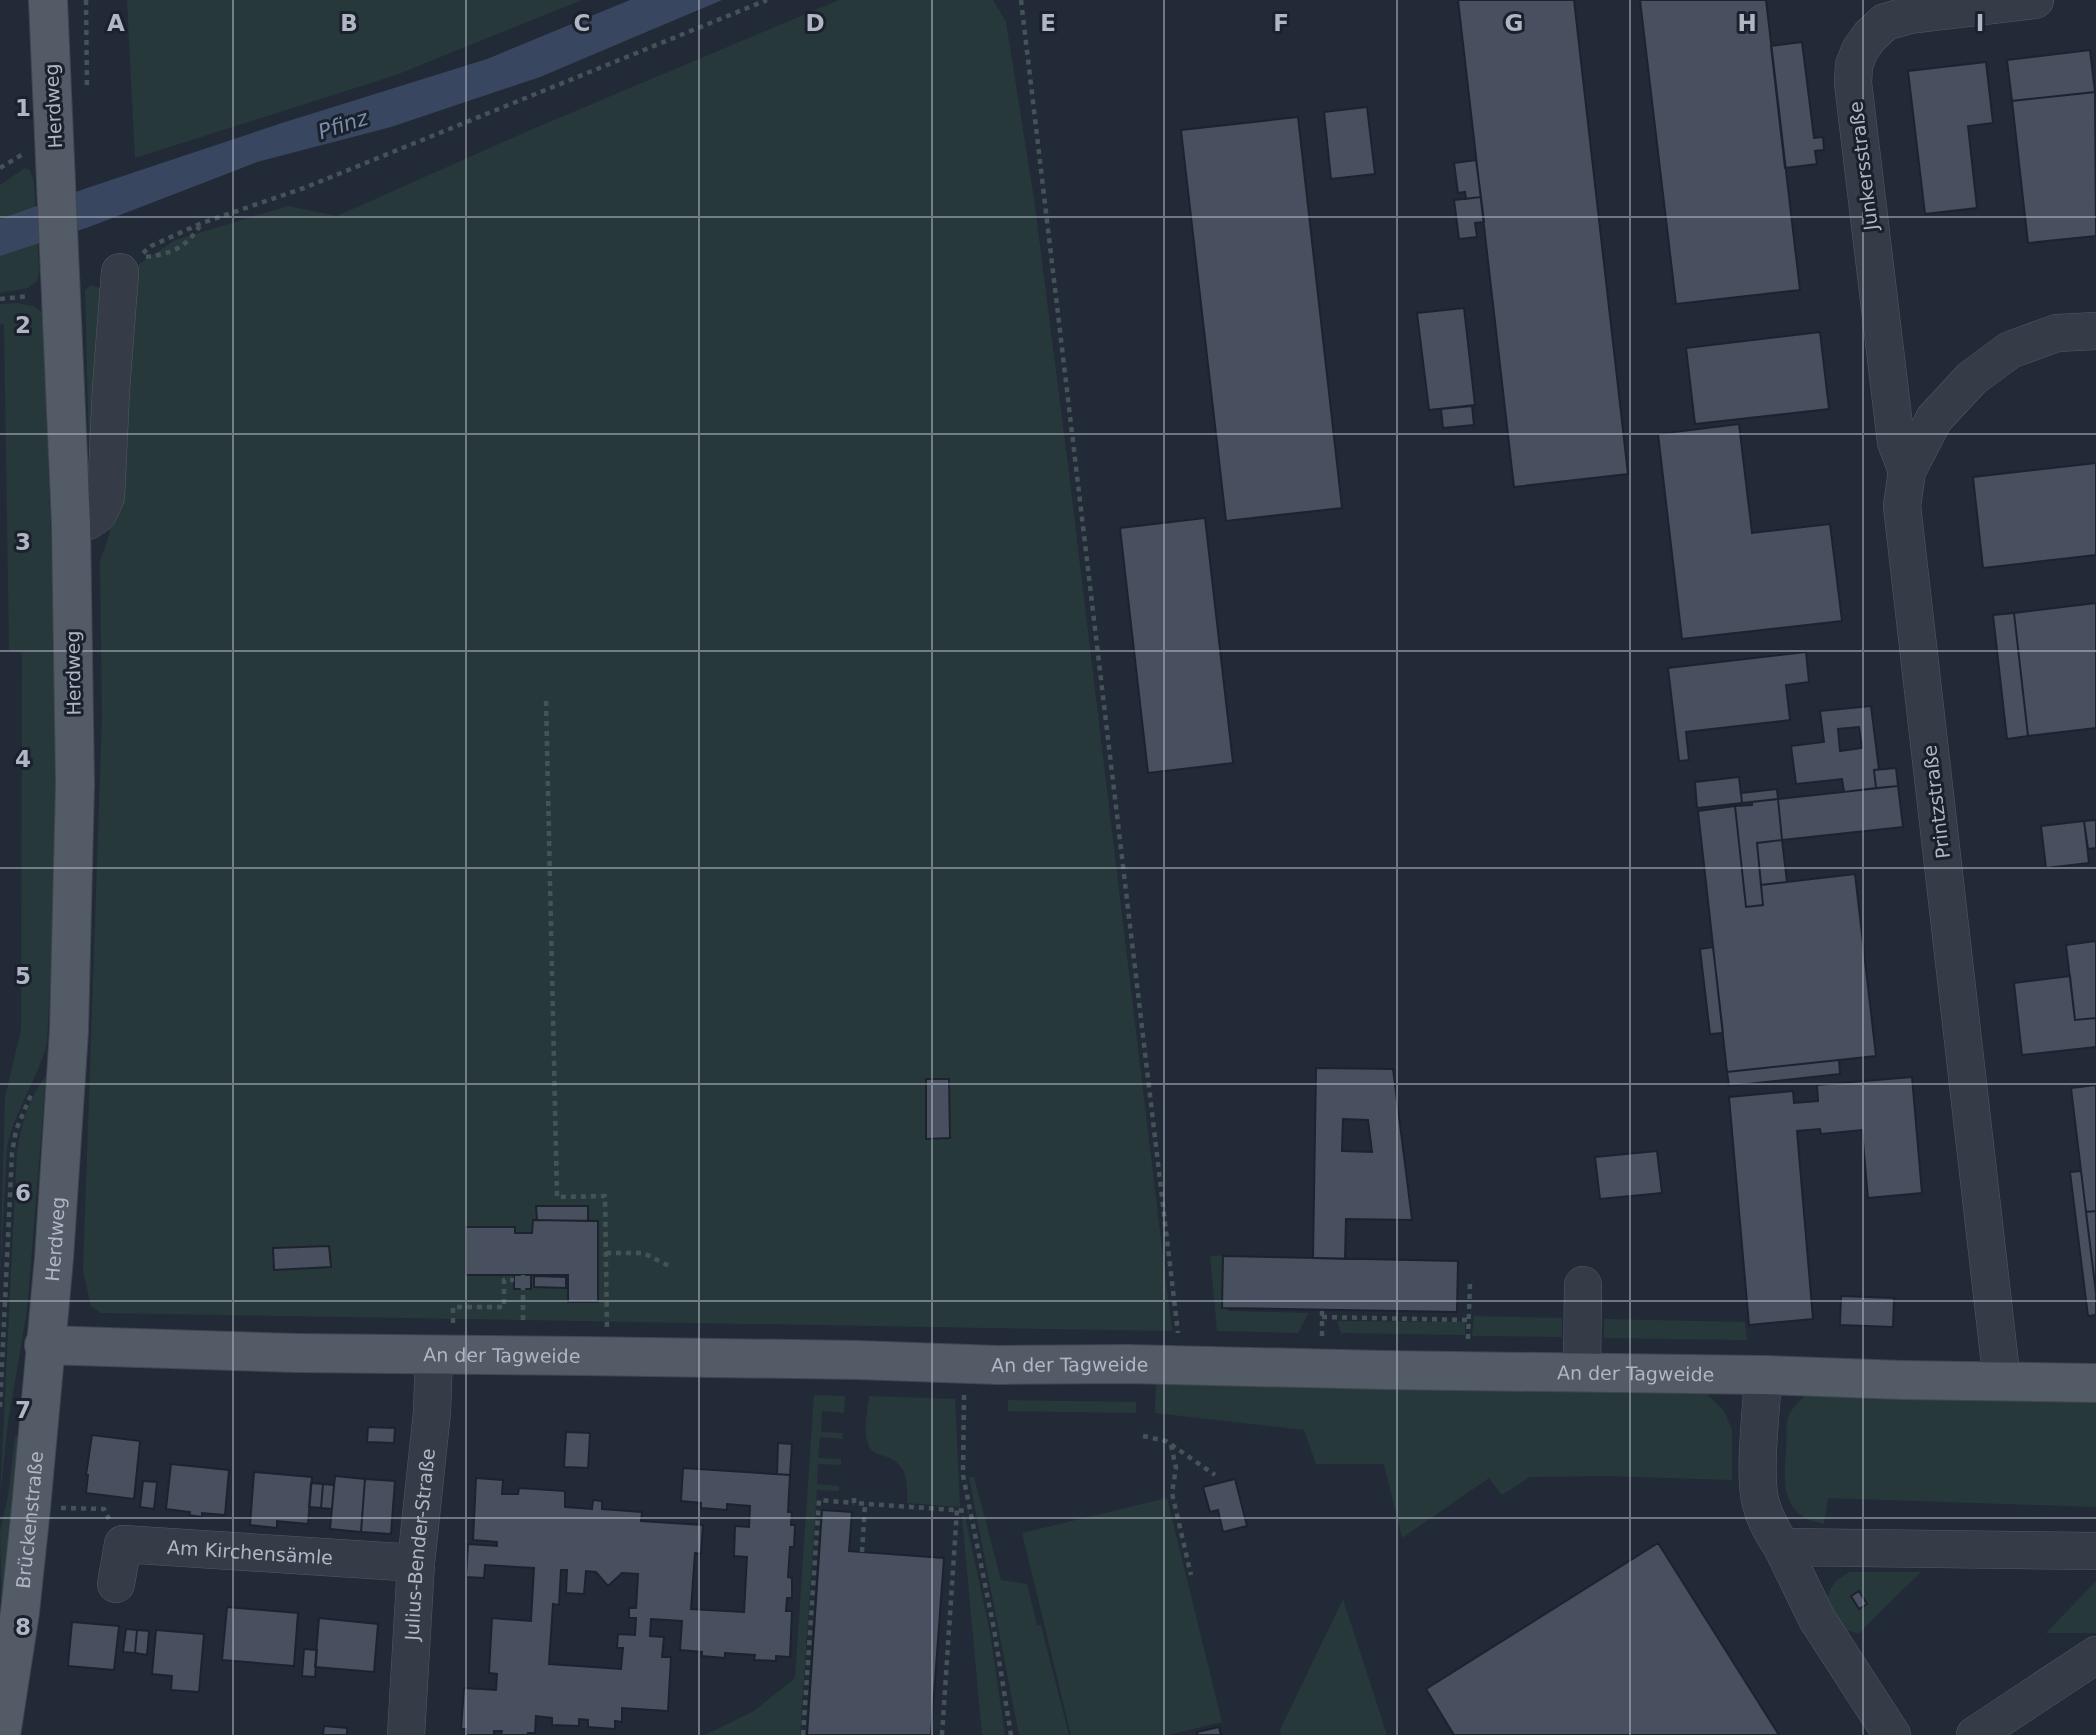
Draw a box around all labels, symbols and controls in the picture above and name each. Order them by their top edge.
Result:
text: A [107,10,125,36]
text: B [340,10,358,36]
text: C [574,10,590,36]
text: D [805,10,825,36]
text: E [1040,10,1056,36]
text: F [1273,10,1289,36]
text: G [1505,10,1523,36]
text: H [1737,10,1757,36]
text: I [1976,10,1984,36]
street label: Herdweg [40,63,66,149]
text: 1 [15,95,31,121]
street label: Junkersstraße [1844,100,1882,233]
water label: Pfinz [315,105,372,144]
text: 2 [15,312,31,338]
text: 3 [15,529,31,555]
street label: Herdweg [61,630,85,716]
street label: Printzstraße [1918,744,1954,860]
text: 4 [15,746,31,772]
text: 5 [15,963,31,989]
text: 6 [15,1180,31,1206]
street label: Herdweg [41,1196,69,1282]
street label: An der Tagweide [423,1343,581,1367]
street label: An der Tagweide [991,1353,1149,1376]
street label: An der Tagweide [1557,1361,1714,1385]
text: 7 [15,1397,31,1423]
street label: Julius-Bender-Straße [400,1447,439,1642]
street label: Brückenstraße [12,1450,47,1590]
street label: Am Kirchensämle [167,1536,334,1569]
text: 8 [15,1614,31,1640]

